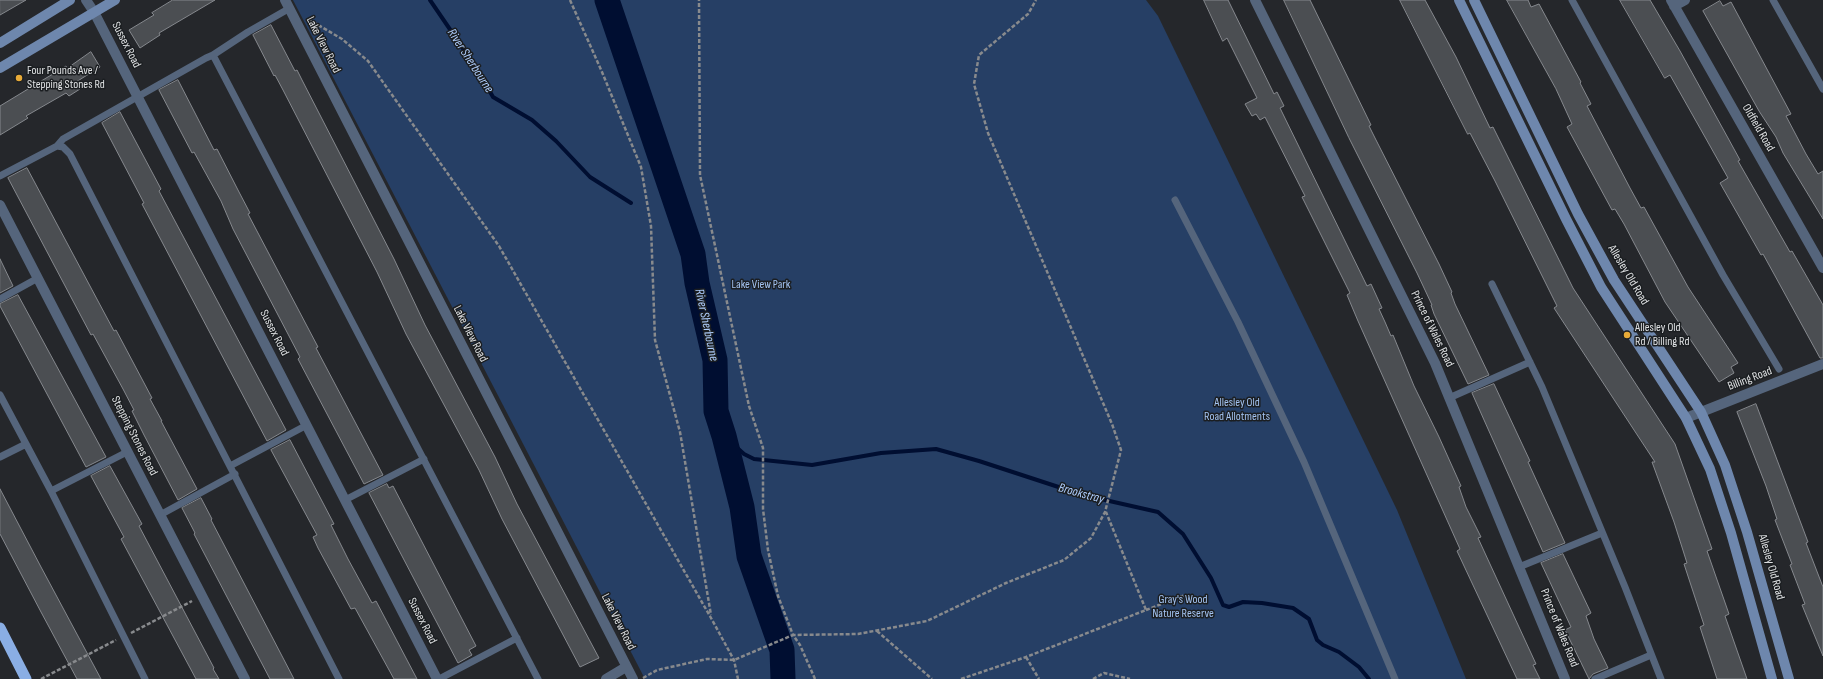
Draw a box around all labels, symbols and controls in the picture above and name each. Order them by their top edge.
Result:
street label: Lake View Road [303,14,343,76]
street label: Sussex Road [108,20,144,70]
water label: River Sherbourne [443,26,497,96]
place label: Four Pounds Ave / Stepping Stones Rd [27,64,105,92]
marker: Four Pounds Ave / Stepping Stones Rd [14,73,24,83]
street label: Oldfield Road [1739,102,1777,154]
street label: Allesley Old Road [1604,242,1652,308]
park label: Lake View Park [732,278,790,292]
water label: River Sherbourne [691,287,721,363]
street label: Prince of Wales Road [1407,289,1457,369]
street label: Lake View Road [450,303,490,365]
street label: Sussex Road [256,308,292,358]
place label: Allesley Old Rd / Billing Rd [1635,321,1689,349]
marker: Allesley Old Rd / Billing Rd [1622,330,1632,340]
street label: Billing Road [1726,364,1774,394]
street label: Stepping Stones Road [108,394,160,478]
park label: Allesley Old Road Allotments [1204,396,1270,424]
water label: Brookstray [1057,480,1105,508]
street label: Allesley Old Road [1755,533,1787,601]
street label: Prince of Wales Road [1537,587,1581,669]
street label: Lake View Road [598,591,638,653]
park label: Gray's Wood Nature Reserve [1152,593,1214,621]
street label: Sussex Road [404,596,440,646]

